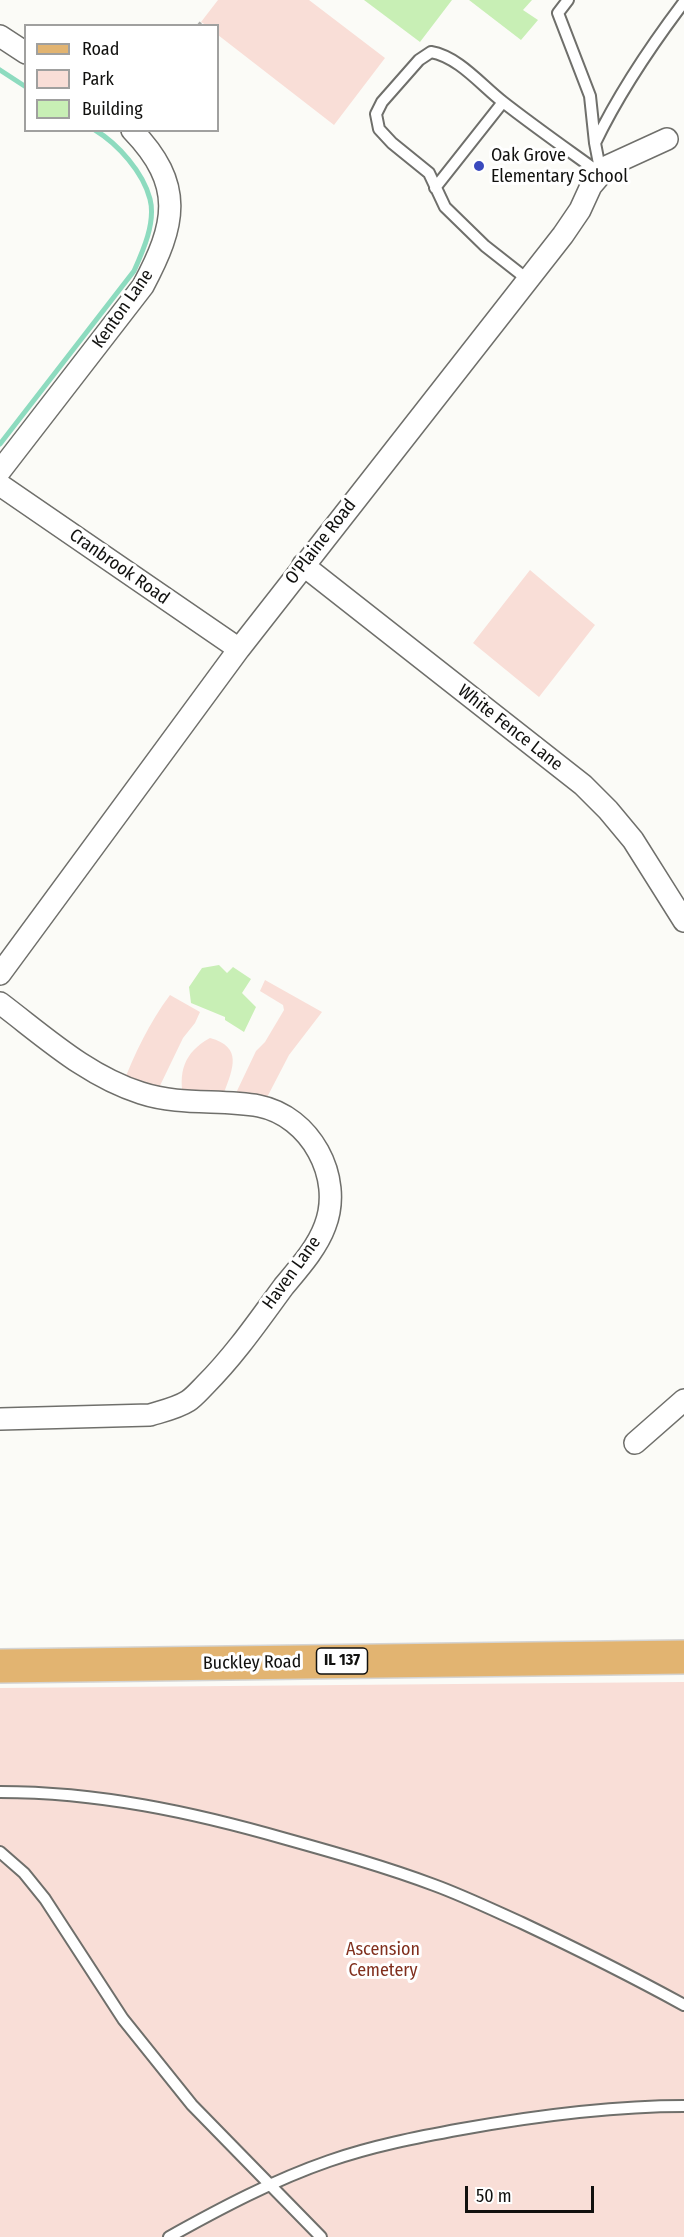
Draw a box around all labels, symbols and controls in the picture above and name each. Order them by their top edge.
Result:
legend [24,24,219,132]
text: Road [82,38,119,60]
text: Park [82,68,114,90]
text: Building [82,98,143,120]
place label: Oak Grove Elementary School [491,145,628,188]
marker: Oak Grove Elementary School [472,159,486,173]
street label: Kenton Lane [88,265,158,353]
street label: O'Plaine Road [281,495,361,589]
street label: Cranbrook Road [65,525,173,609]
street label: White Fence Lane [453,680,567,776]
street label: Haven Lane [258,1232,326,1314]
road number: IL 137 [316,1648,368,1674]
street label: Buckley Road [203,1651,301,1675]
park label: Ascension Cemetery [346,1939,420,1982]
scale bar [468,2174,597,2212]
text: 50 m [476,2185,512,2207]

